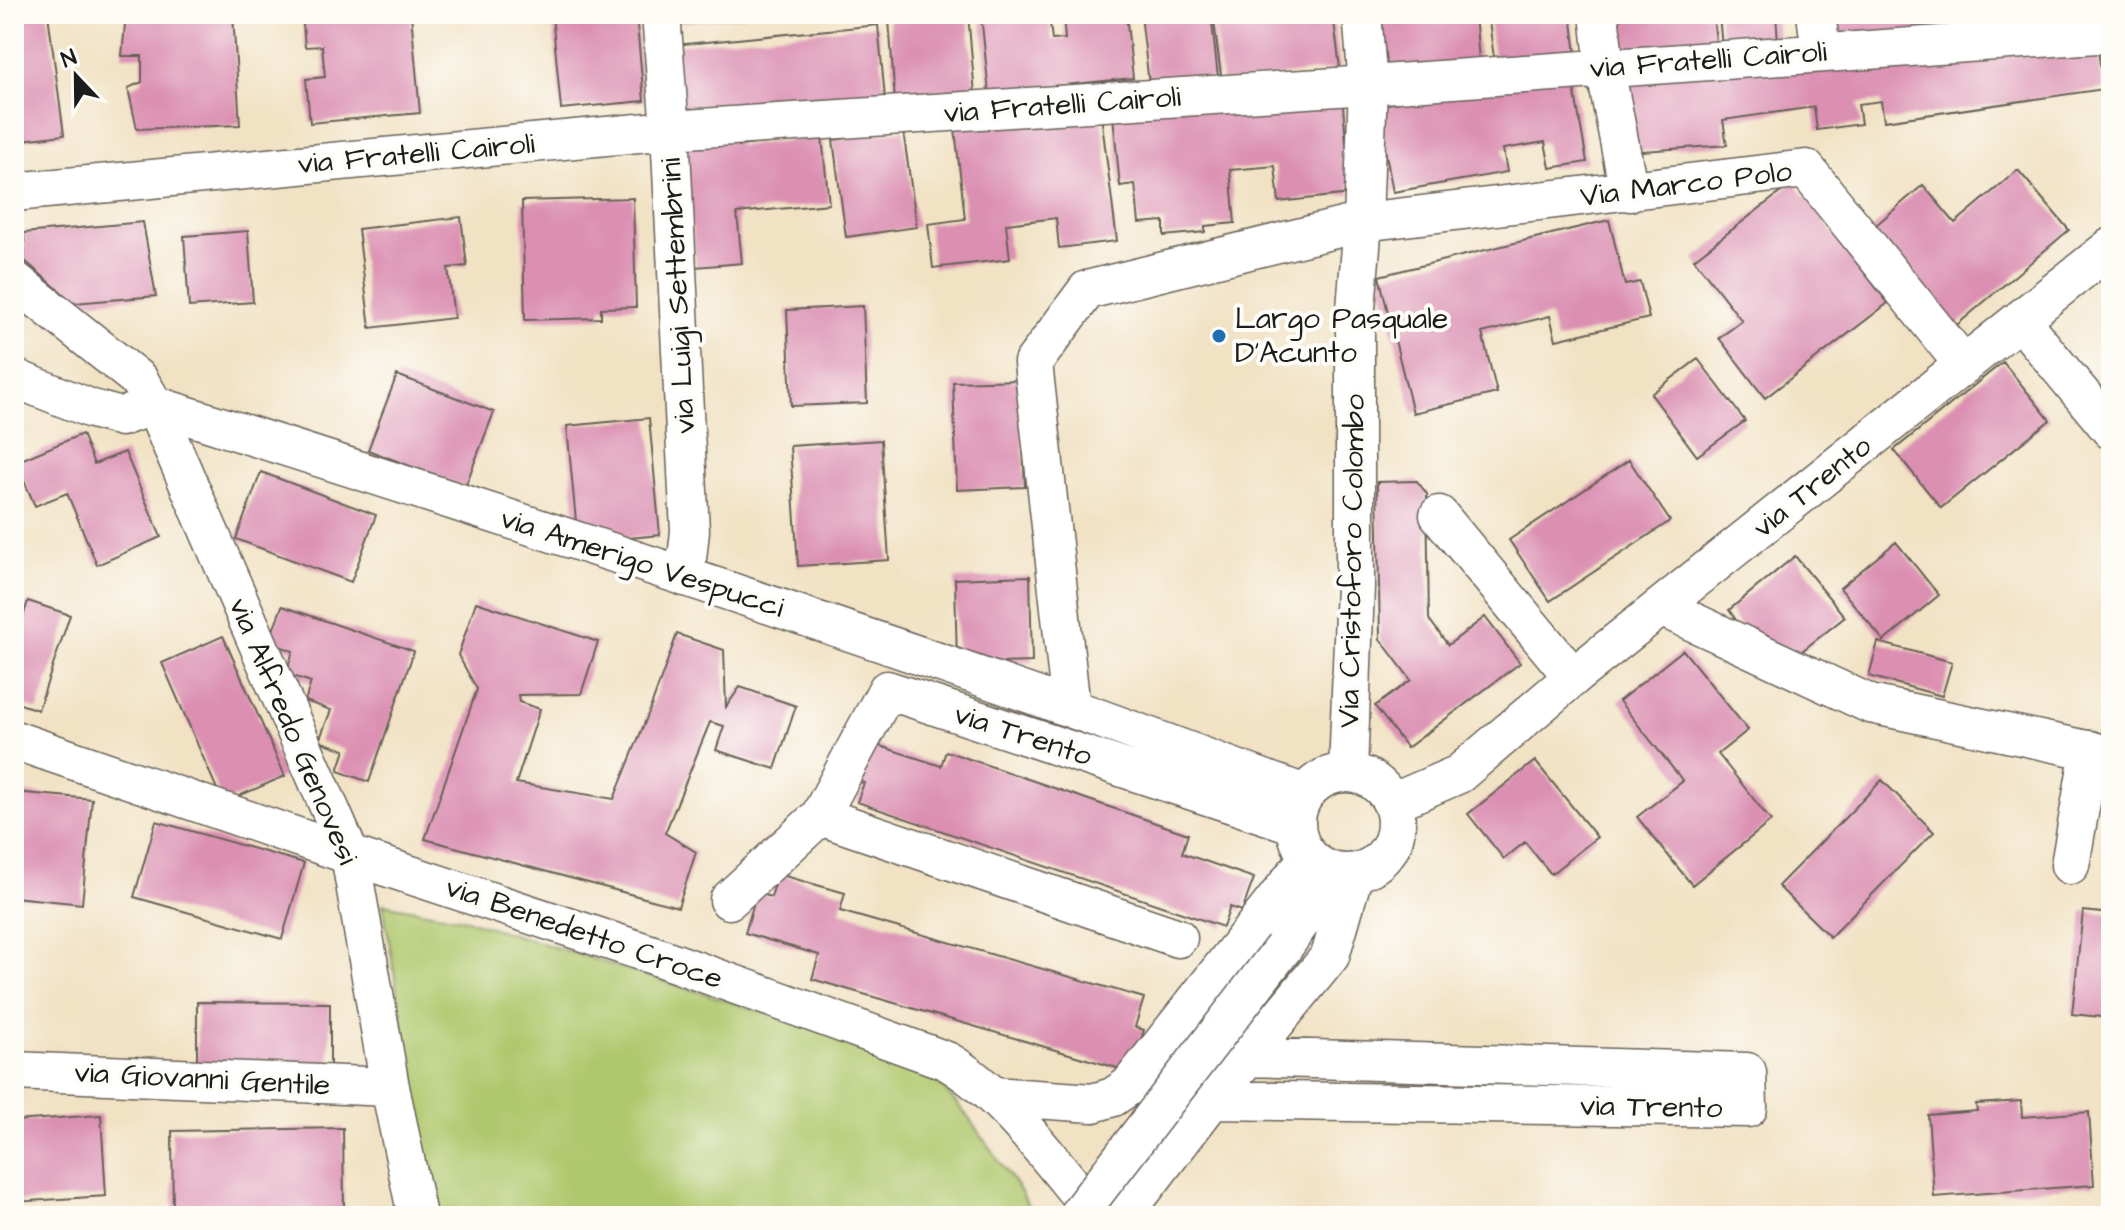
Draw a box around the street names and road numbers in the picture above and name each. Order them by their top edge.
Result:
street label: via Fratelli Cairoli [1588,31,1829,89]
street label: via Fratelli Cairoli [942,76,1183,134]
street label: via Fratelli Cairoli [296,123,537,185]
street label: Via Marco Polo [1578,150,1794,218]
street label: via Luigi Settembrini [650,156,707,435]
street label: Via Cristoforo Colombo [1328,394,1376,728]
street label: via Trento [1743,426,1881,548]
street label: via Amerigo Vespucci [494,497,790,630]
street label: via Alfredo Genovesi [218,591,368,871]
street label: via Trento [949,693,1098,777]
street label: via Benedetto Croce [440,866,728,1000]
street label: via Giovanni Gentile [73,1051,331,1107]
street label: via Trento [1579,1085,1723,1129]

